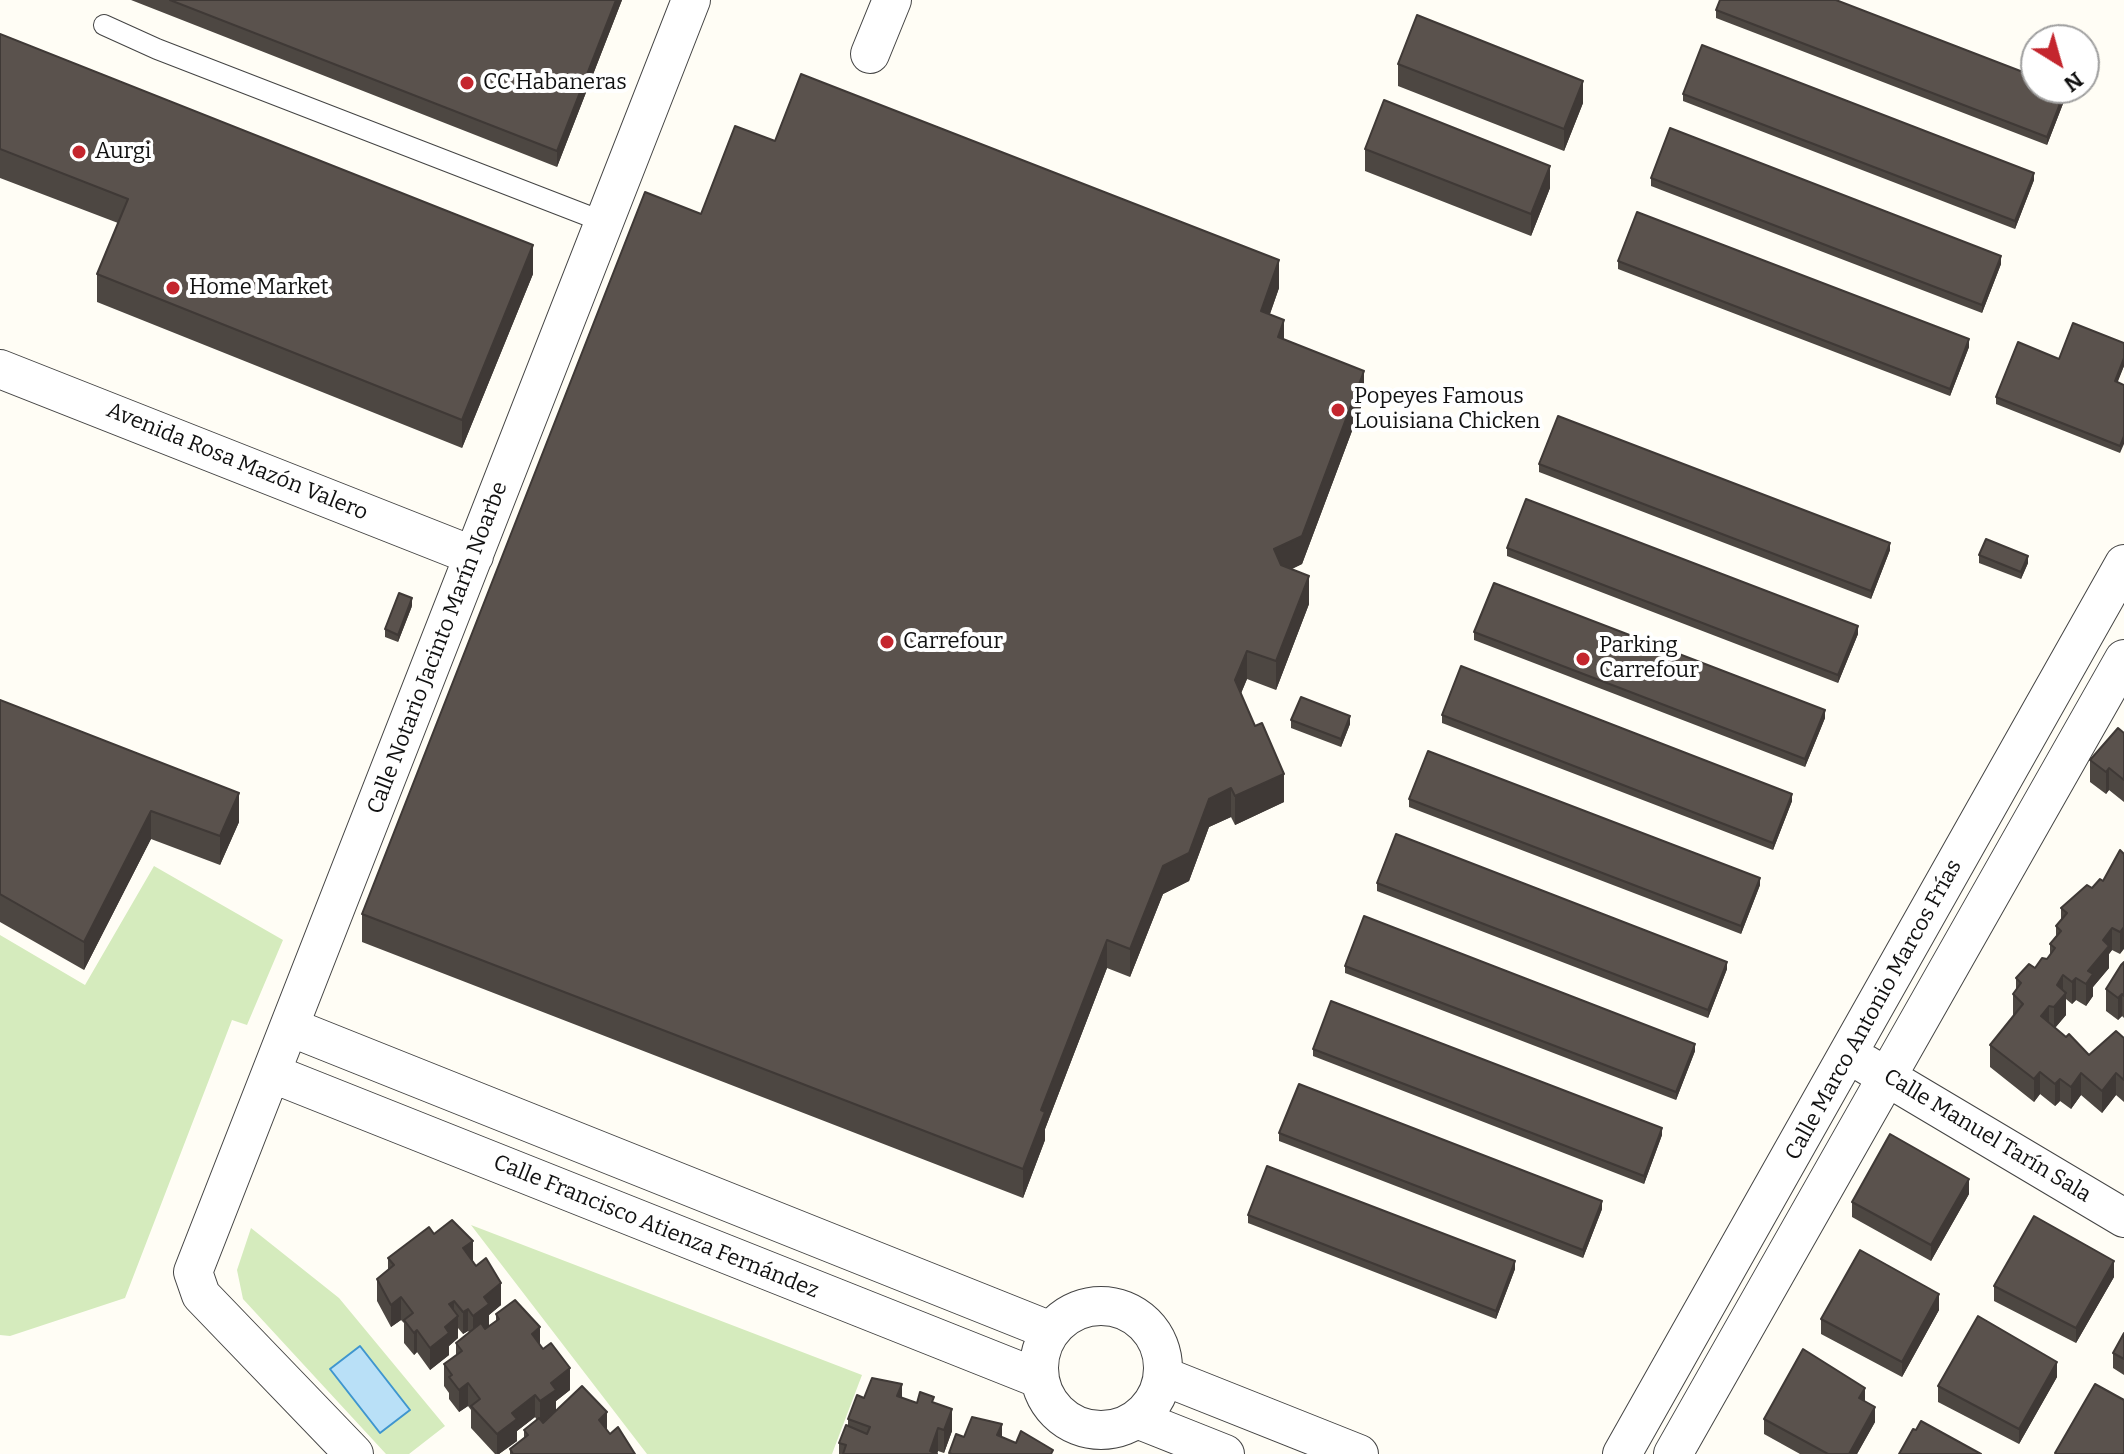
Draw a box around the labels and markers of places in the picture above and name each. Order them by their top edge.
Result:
place label: CC Habaneras [483,70,627,96]
marker: CC Habaneras [458,74,476,92]
place label: Aurgi [95,139,151,165]
marker: Aurgi [70,143,88,161]
place label: Home Market [189,275,329,301]
marker: Home Market [164,279,182,297]
place label: Popeyes Famous Louisiana Chicken [1354,384,1540,436]
marker: Popeyes Famous Louisiana Chicken [1329,401,1347,419]
place label: Carrefour [903,629,1003,655]
marker: Carrefour [878,633,896,651]
place label: Parking Carrefour [1599,633,1699,684]
marker: Parking Carrefour [1574,650,1592,668]

